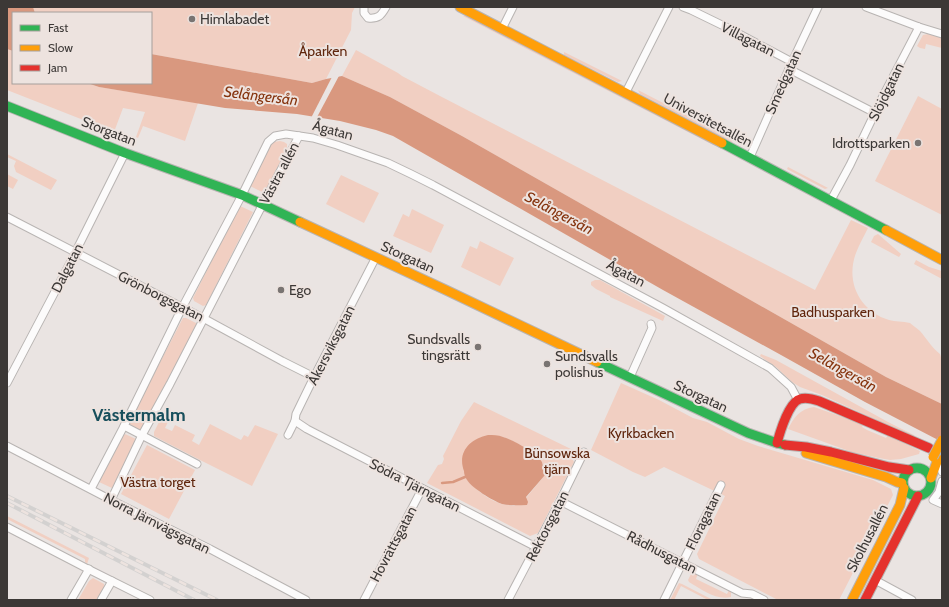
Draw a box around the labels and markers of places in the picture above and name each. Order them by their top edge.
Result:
place label: Himlabadet [200,10,269,28]
marker: Himlabadet [187,14,197,24]
place label: Idrottsparken [832,134,910,152]
marker: Idrottsparken [913,138,923,148]
place label: Ego [289,281,312,299]
marker: Ego [276,285,286,295]
place label: Sundsvalls tingsrätt [407,330,470,364]
marker: Sundsvalls tingsrätt [473,342,483,352]
place label: Sundsvalls polishus [555,347,618,381]
marker: Sundsvalls polishus [542,359,552,369]

